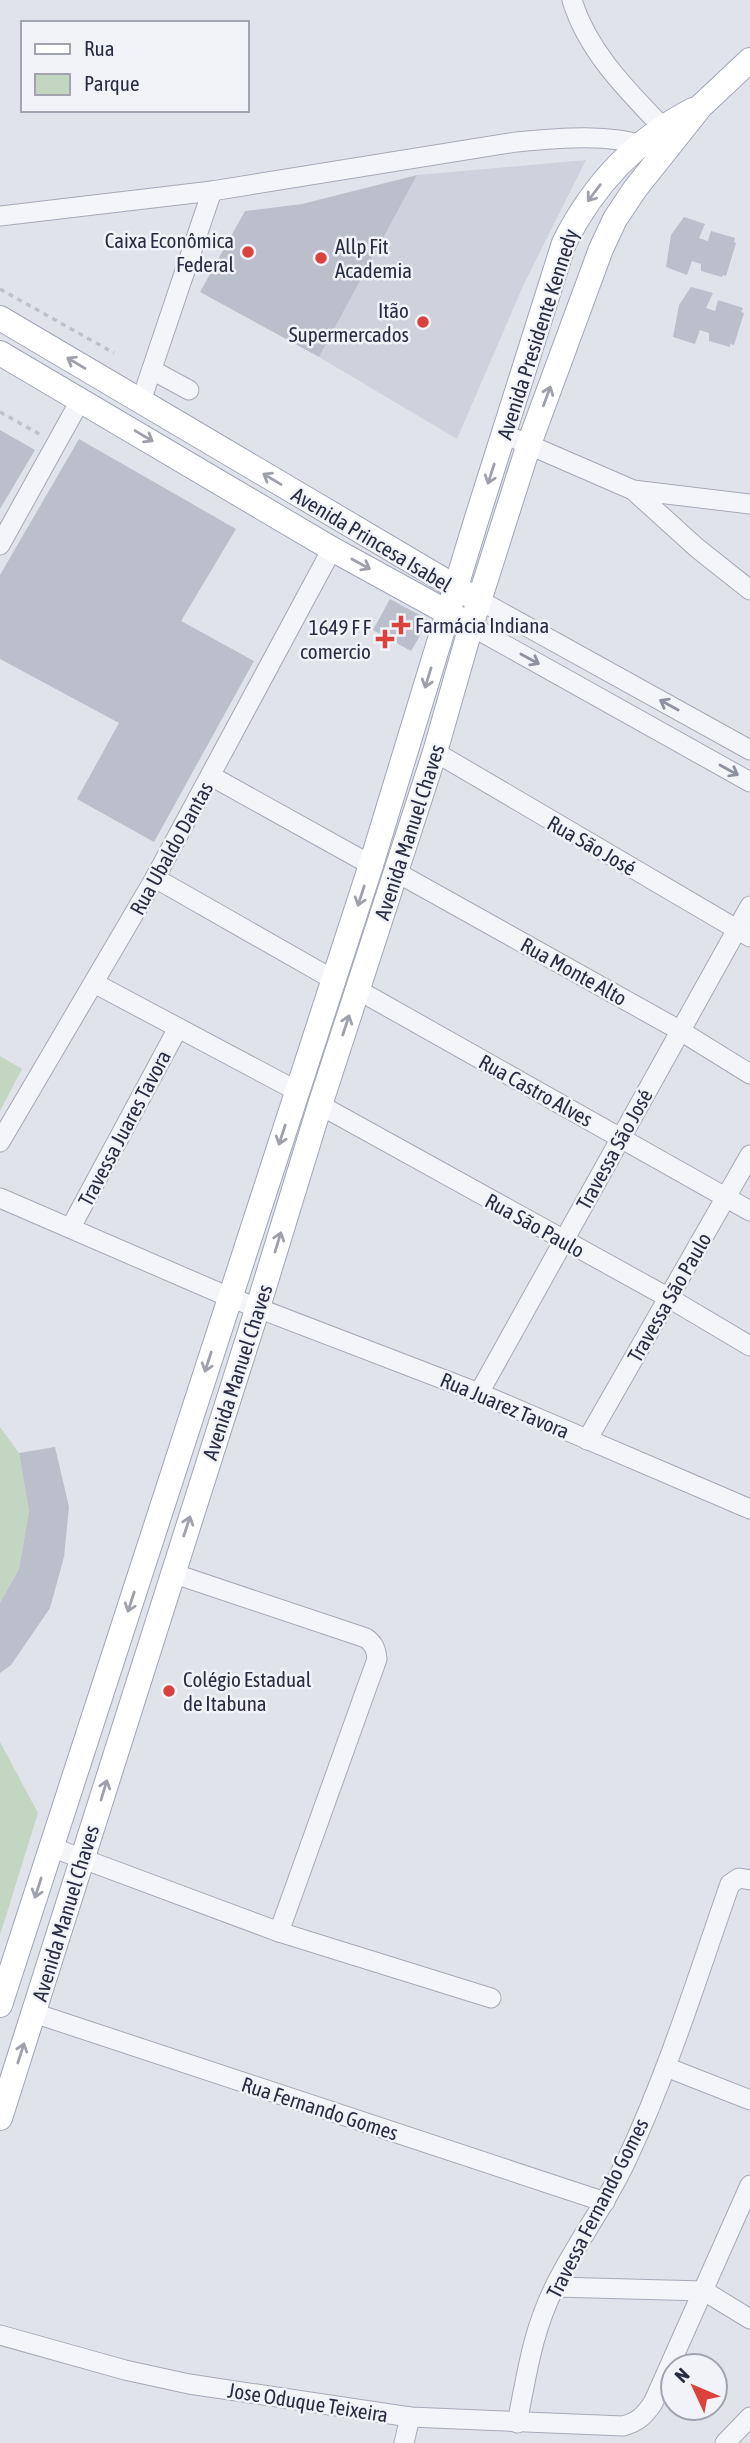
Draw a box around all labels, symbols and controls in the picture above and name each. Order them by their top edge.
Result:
legend [21,21,248,112]
text: Rua [84,36,114,60]
text: Parque [84,71,139,95]
one-way arrow [587,183,601,202]
street label: Avenida Presidente Kennedy [492,225,582,442]
place label: Caixa Econômica Federal [105,228,234,276]
place label: Allp Fit Academia [335,234,412,282]
marker: Caixa Econômica Federal [240,244,256,260]
marker: Allp Fit Academia [313,250,329,266]
place label: Itão Supermercados [289,298,409,346]
marker: Itão Supermercados [415,314,431,330]
one-way arrow [66,356,87,369]
one-way arrow [541,385,554,407]
one-way arrow [133,430,153,444]
one-way arrow [484,463,496,485]
one-way arrow [262,472,282,486]
street label: Avenida Princesa Isabel [288,482,457,596]
one-way arrow [350,558,370,572]
place label: Farmácia Indiana [415,613,549,637]
place label: 1649 F F comercio [300,615,372,663]
marker: Farmácia Indiana [393,617,409,633]
marker: 1649 F F comercio [377,631,393,647]
one-way arrow [519,653,540,666]
one-way arrow [421,667,434,689]
one-way arrow [659,698,680,711]
street label: Avenida Manuel Chaves [369,741,449,923]
one-way arrow [718,763,738,777]
street label: Rua Ubaldo Dantas [125,777,217,919]
street label: Rua São José [543,810,641,880]
one-way arrow [354,884,366,906]
street label: Rua Monte Alto [517,932,631,1010]
one-way arrow [340,1014,353,1036]
street label: Travessa Juares Tavora [73,1046,175,1210]
street label: Rua Castro Alves [475,1049,597,1131]
street label: Travessa São José [571,1085,657,1213]
one-way arrow [275,1124,288,1146]
street label: Rua São Paulo [481,1188,589,1262]
street label: Travessa São Paulo [622,1228,716,1366]
one-way arrow [272,1231,285,1253]
street label: Avenida Manuel Chaves [197,1281,277,1463]
one-way arrow [201,1351,213,1373]
street label: Rua Juarez Tavora [437,1367,573,1443]
one-way arrow [182,1516,194,1538]
one-way arrow [124,1591,137,1613]
place label: Colégio Estadual de Itabuna [183,1667,312,1715]
marker: Colégio Estadual de Itabuna [161,1683,177,1699]
one-way arrow [98,1779,111,1801]
street label: Avenida Manuel Chaves [27,1822,103,2004]
one-way arrow [31,1877,43,1899]
one-way arrow [15,2043,28,2065]
street label: Rua Fernando Gomes [239,2071,401,2145]
street label: Travessa Fernando Gomes [541,2114,653,2302]
north arrow [659,2352,729,2422]
text: N [670,2364,694,2387]
street label: Jose Oduque Teixeira [226,2377,390,2427]

